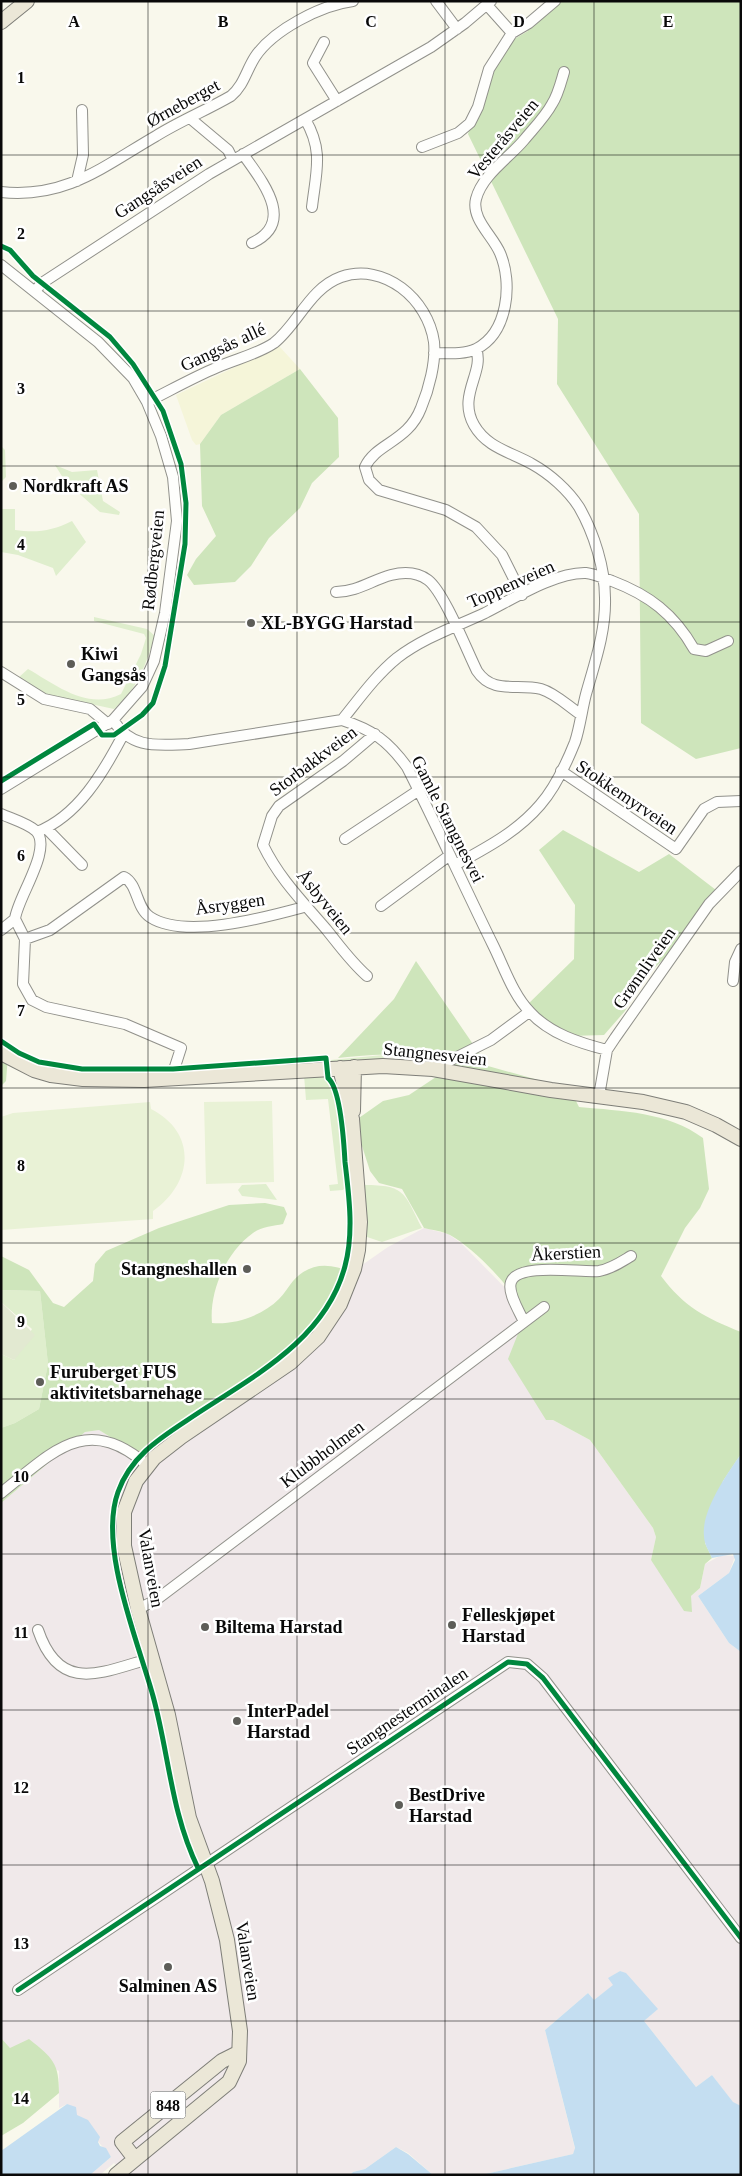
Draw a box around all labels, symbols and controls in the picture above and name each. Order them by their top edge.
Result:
text: A [68,13,80,30]
text: B [218,13,229,30]
text: C [365,13,377,30]
text: D [513,13,525,30]
text: E [663,13,673,30]
text: 1 [17,69,25,86]
street label: Ørneberget [143,75,223,131]
street label: Vesteråsveien [464,95,542,183]
street label: Gangsåsveien [111,151,205,223]
text: 2 [17,225,25,242]
street label: Gangsås allé [177,319,269,375]
text: 3 [17,380,25,397]
place label: Nordkraft AS [23,476,129,496]
marker: Nordkraft AS [7,480,19,492]
street label: Rødbergveien [138,509,168,611]
text: 4 [17,536,25,553]
street label: Toppenveien [465,556,557,612]
place label: XL-BYGG Harstad [261,613,413,633]
marker: XL-BYGG Harstad [245,617,257,629]
place label: Kiwi Gangsås [81,644,146,685]
marker: Kiwi Gangsås [65,658,77,670]
text: 5 [17,691,25,708]
street label: Storbakkveien [265,722,361,800]
street label: Gamle Stangnesvei [407,752,489,886]
street label: Stokkemyrveien [573,756,681,838]
text: 6 [17,847,25,864]
street label: Åsbyveien [293,866,357,938]
street label: Åsryggen [194,889,266,919]
street label: Grønnliveien [609,923,679,1013]
text: 7 [17,1002,25,1019]
street label: Stangnesveien [382,1039,488,1069]
text: 8 [17,1157,25,1174]
street label: Åkerstien [531,1241,601,1265]
place label: Stangneshallen [121,1259,237,1279]
marker: Stangneshallen [241,1263,253,1275]
text: 9 [17,1313,25,1330]
place label: Furuberget FUS aktivitetsbarnehage [50,1362,202,1403]
marker: Furuberget FUS aktivitetsbarnehage [34,1376,46,1388]
street label: Klubbholmen [276,1416,368,1492]
text: 10 [13,1468,29,1485]
street label: Valanveien [134,1527,168,1609]
place label: Felleskjøpet Harstad [462,1605,555,1646]
place label: Biltema Harstad [215,1617,343,1637]
marker: Felleskjøpet Harstad [446,1619,458,1631]
marker: Biltema Harstad [199,1621,211,1633]
text: 11 [13,1624,29,1641]
street label: Stangnesterminalen [343,1663,471,1759]
place label: InterPadel Harstad [247,1701,329,1742]
marker: InterPadel Harstad [231,1715,243,1727]
text: 12 [13,1779,29,1796]
place label: BestDrive Harstad [409,1785,485,1826]
marker: BestDrive Harstad [393,1799,405,1811]
street label: Valanveien [232,1920,264,2002]
text: 13 [13,1935,29,1952]
marker: Salminen AS [162,1961,174,1973]
place label: Salminen AS [119,1976,217,1996]
text: 14 [13,2090,29,2107]
road number: 848 [150,2092,186,2118]

